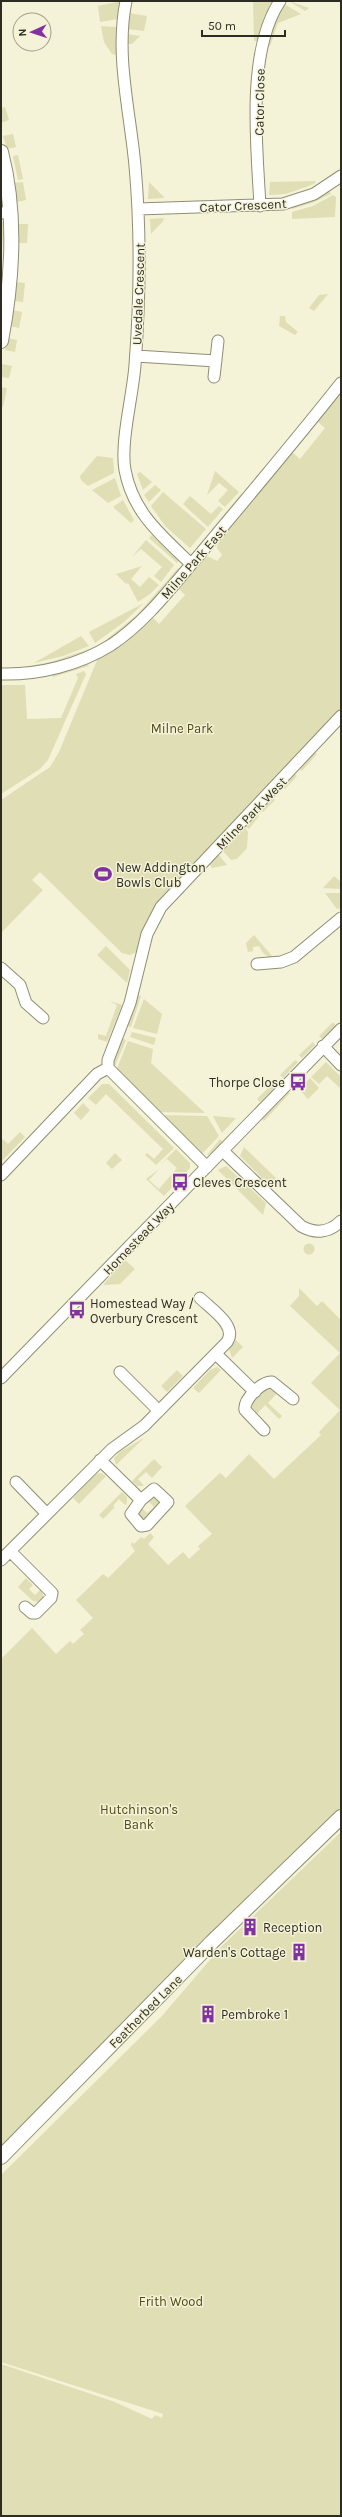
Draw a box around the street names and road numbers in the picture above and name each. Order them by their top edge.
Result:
street label: Cator Close [251,68,268,136]
street label: Cator Crescent [199,196,287,215]
street label: Uvedale Crescent [129,243,148,345]
street label: Milne Park East [158,523,229,602]
street label: Milne Park West [213,774,290,853]
street label: Homestead Way [100,1199,177,1278]
street label: Featherbed Lane [106,1971,185,2051]

